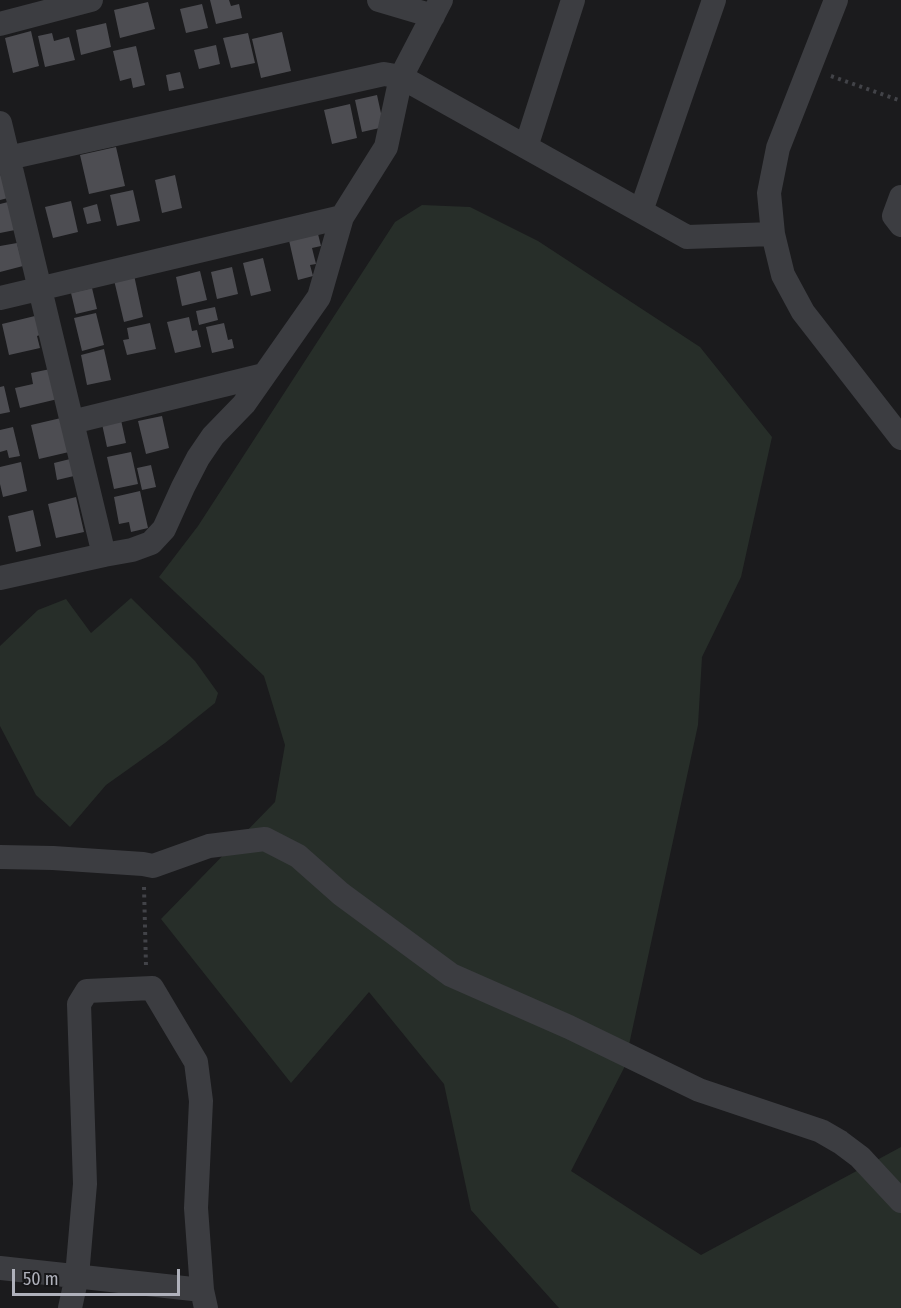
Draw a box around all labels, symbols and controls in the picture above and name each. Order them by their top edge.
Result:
scale bar [15,1257,183,1295]
text: 50 m [23,1268,59,1290]

